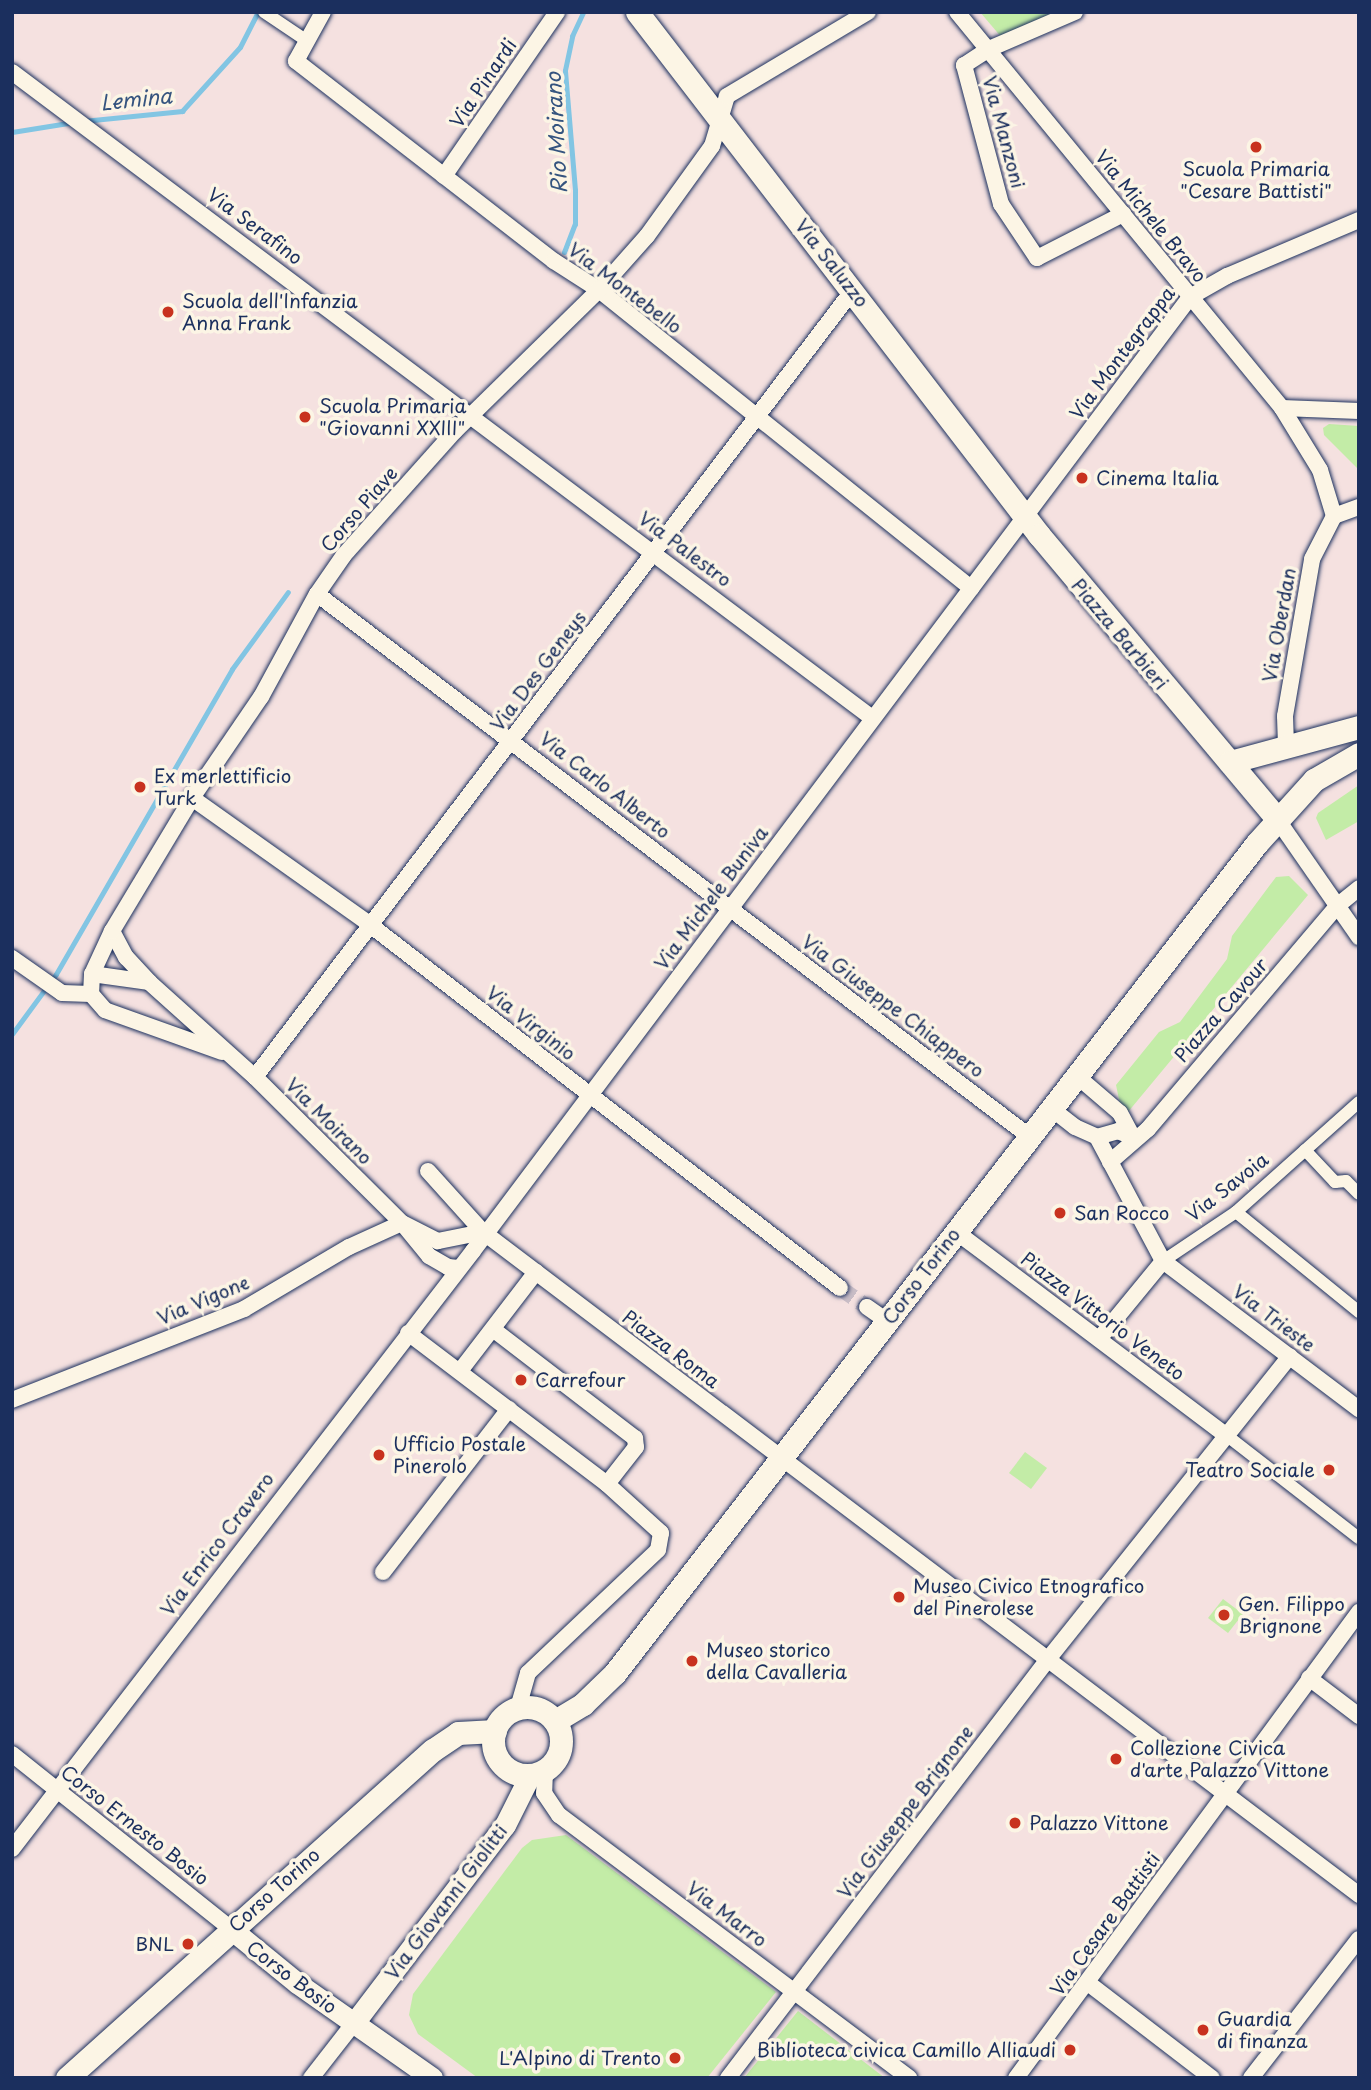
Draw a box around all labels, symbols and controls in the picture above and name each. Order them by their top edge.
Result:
street label: Via Pinardi [445,34,521,132]
water label: Rio Moirano [539,71,571,195]
street label: Via Manzoni [978,74,1030,190]
water label: Lemina [99,82,173,114]
marker: Scuola Primaria "Cesare Battisti" [1248,139,1264,155]
street label: Via Michele Bravo [1090,145,1212,287]
place label: Scuola Primaria "Cesare Battisti" [1180,158,1332,202]
street label: Via Serafino [203,183,307,269]
street label: Via Saluzzo [791,215,873,311]
street label: Via Montebello [564,238,686,338]
street label: Via Montegrappa [1065,282,1179,424]
place label: Scuola dell'Infanzia Anna Frank [182,290,360,334]
marker: Scuola dell'Infanzia Anna Frank [160,304,176,320]
place label: Scuola Primaria "Giovanni XXIII" [319,395,467,439]
marker: Scuola Primaria "Giovanni XXIII" [297,409,313,425]
street label: Corso Piave [315,461,403,557]
place label: Cinema Italia [1096,467,1220,489]
marker: Cinema Italia [1074,470,1090,486]
street label: Via Palestro [634,507,736,591]
street label: Via Oberdan [1258,567,1300,683]
street label: Piazza Barbieri [1067,574,1173,694]
street label: Via Des Geneys [486,607,590,735]
street label: Via Carlo Alberto [535,727,675,843]
place label: Ex merlettificio Turk [154,765,293,809]
marker: Ex merlettificio Turk [132,779,148,795]
street label: Via Michele Buniva [649,821,773,975]
street label: Via Giuseppe Chiappero [798,930,988,1082]
street label: Piazza Cavour [1170,954,1272,1066]
street label: Via Virginio [482,981,580,1065]
street label: Via Moirano [281,1073,377,1169]
street label: Via Savoia [1182,1148,1272,1226]
place label: San Rocco [1074,1202,1168,1224]
marker: San Rocco [1052,1205,1068,1221]
street label: Corso Torino [877,1223,965,1329]
street label: Piazza Vittorio Veneto [1016,1247,1190,1385]
street label: Via Vigone [154,1270,252,1330]
street label: Via Trieste [1228,1280,1320,1356]
street label: Piazza Roma [618,1305,724,1393]
place label: Carrefour [535,1369,625,1391]
marker: Carrefour [513,1372,529,1388]
place label: Ufficio Postale Pinerolo [393,1433,526,1477]
marker: Ufficio Postale Pinerolo [371,1447,387,1463]
place label: Teatro Sociale [1184,1459,1315,1481]
marker: Teatro Sociale [1321,1462,1337,1478]
street label: Via Enrico Cravero [156,1468,278,1620]
place label: Museo Civico Etnografico del Pinerolese [913,1575,1144,1619]
marker: Museo Civico Etnografico del Pinerolese [891,1589,907,1605]
place label: Gen. Filippo Brignone [1238,1593,1345,1637]
marker: Gen. Filippo Brignone [1216,1607,1232,1623]
place label: Museo storico della Cavalleria [706,1639,847,1683]
marker: Museo storico della Cavalleria [684,1653,700,1669]
street label: Via Giuseppe Brignone [832,1721,978,1903]
place label: Collezione Civica d'arte Palazzo Vittone [1130,1737,1330,1781]
marker: Collezione Civica d'arte Palazzo Vittone [1108,1751,1124,1767]
street label: Corso Ernesto Bosio [56,1760,214,1890]
place label: Palazzo Vittone [1029,1812,1170,1834]
marker: Palazzo Vittone [1007,1815,1023,1831]
street label: Via Giovanni Giolitti [380,1820,512,1984]
street label: Corso Torino [224,1843,324,1937]
street label: Via Cesare Battisti [1045,1847,1165,2001]
street label: Via Marro [683,1877,771,1951]
place label: BNL [136,1933,174,1955]
marker: BNL [180,1936,196,1952]
street label: Corso Bosio [242,1936,342,2018]
place label: Guardia di finanza [1217,2008,1308,2052]
marker: Guardia di finanza [1195,2022,1211,2038]
place label: Biblioteca civica Camillo Alliaudi [757,2039,1056,2061]
marker: Biblioteca civica Camillo Alliaudi [1062,2042,1078,2058]
place label: L'Alpino di Trento [499,2047,661,2069]
marker: L'Alpino di Trento [667,2050,683,2066]

